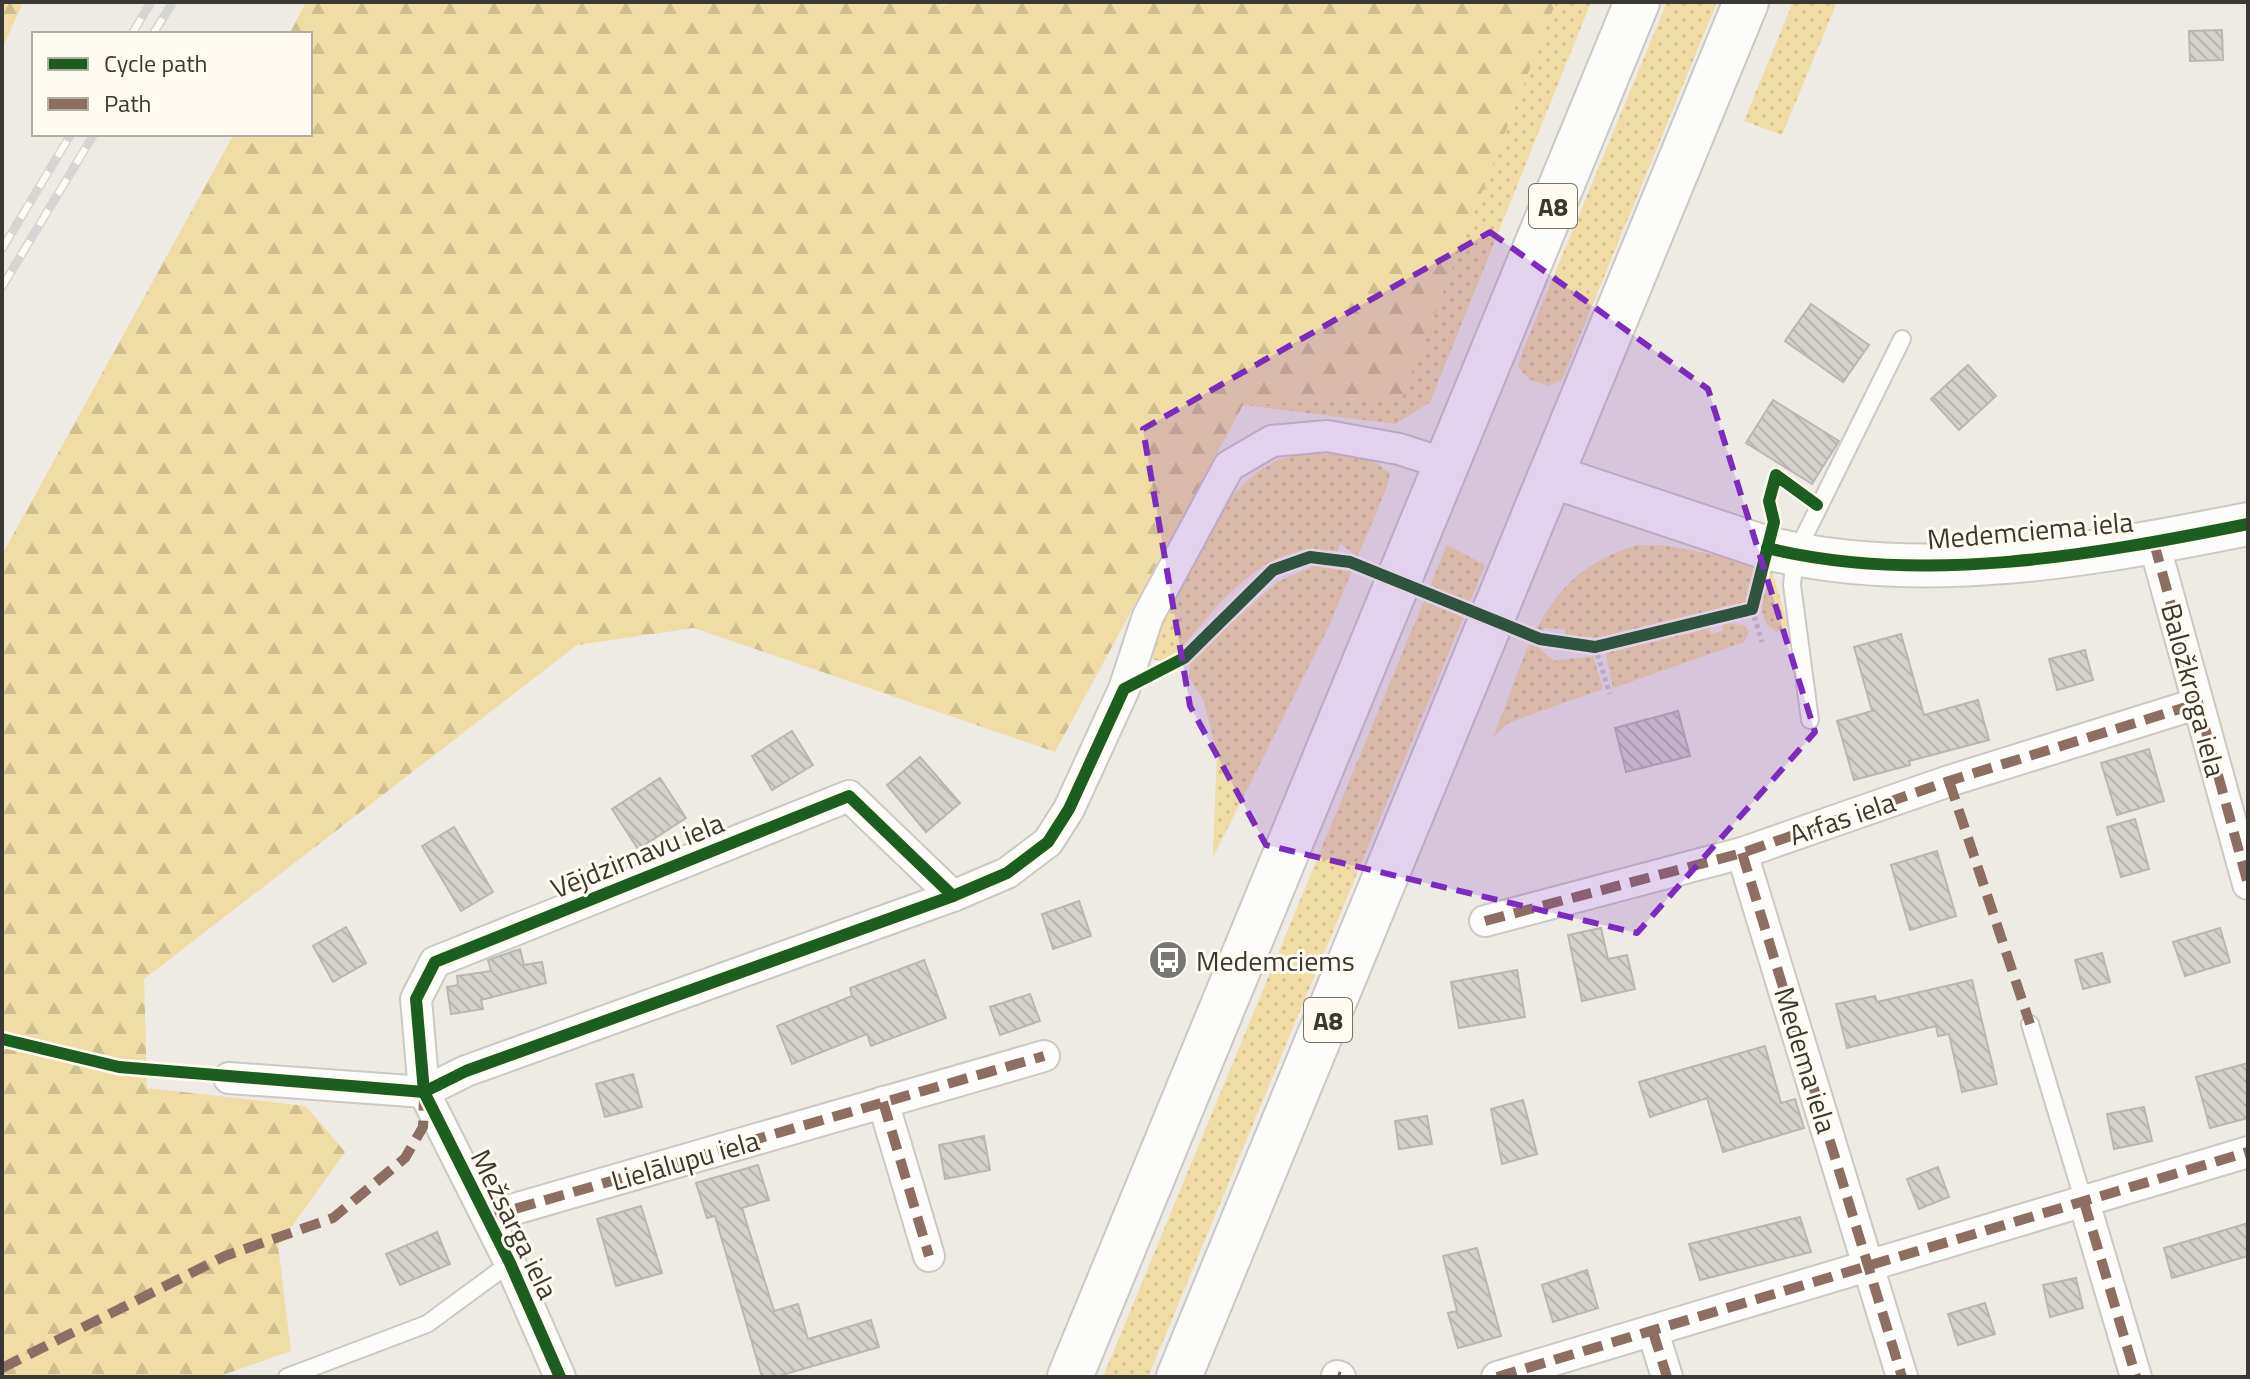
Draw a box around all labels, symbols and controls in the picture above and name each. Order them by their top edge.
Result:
legend [32,32,312,136]
text: Cycle path [104,45,207,81]
text: Path [104,85,151,121]
road number: A8 [1529,184,1577,228]
street label: Medemciema iela [1925,500,2135,560]
street label: Baložkroga iela [2150,598,2238,782]
street label: Arfas iela [1783,780,1901,856]
street label: Vējdzirnavu iela [544,801,730,909]
bus stop icon: Medemciems [1147,939,1189,981]
place label: Medemciems [1196,939,1355,982]
street label: Medema iela [1763,982,1849,1138]
road number: A8 [1304,998,1352,1042]
street label: Lielālupu iela [606,1118,764,1202]
street label: Mežsarga iela [460,1142,570,1306]

